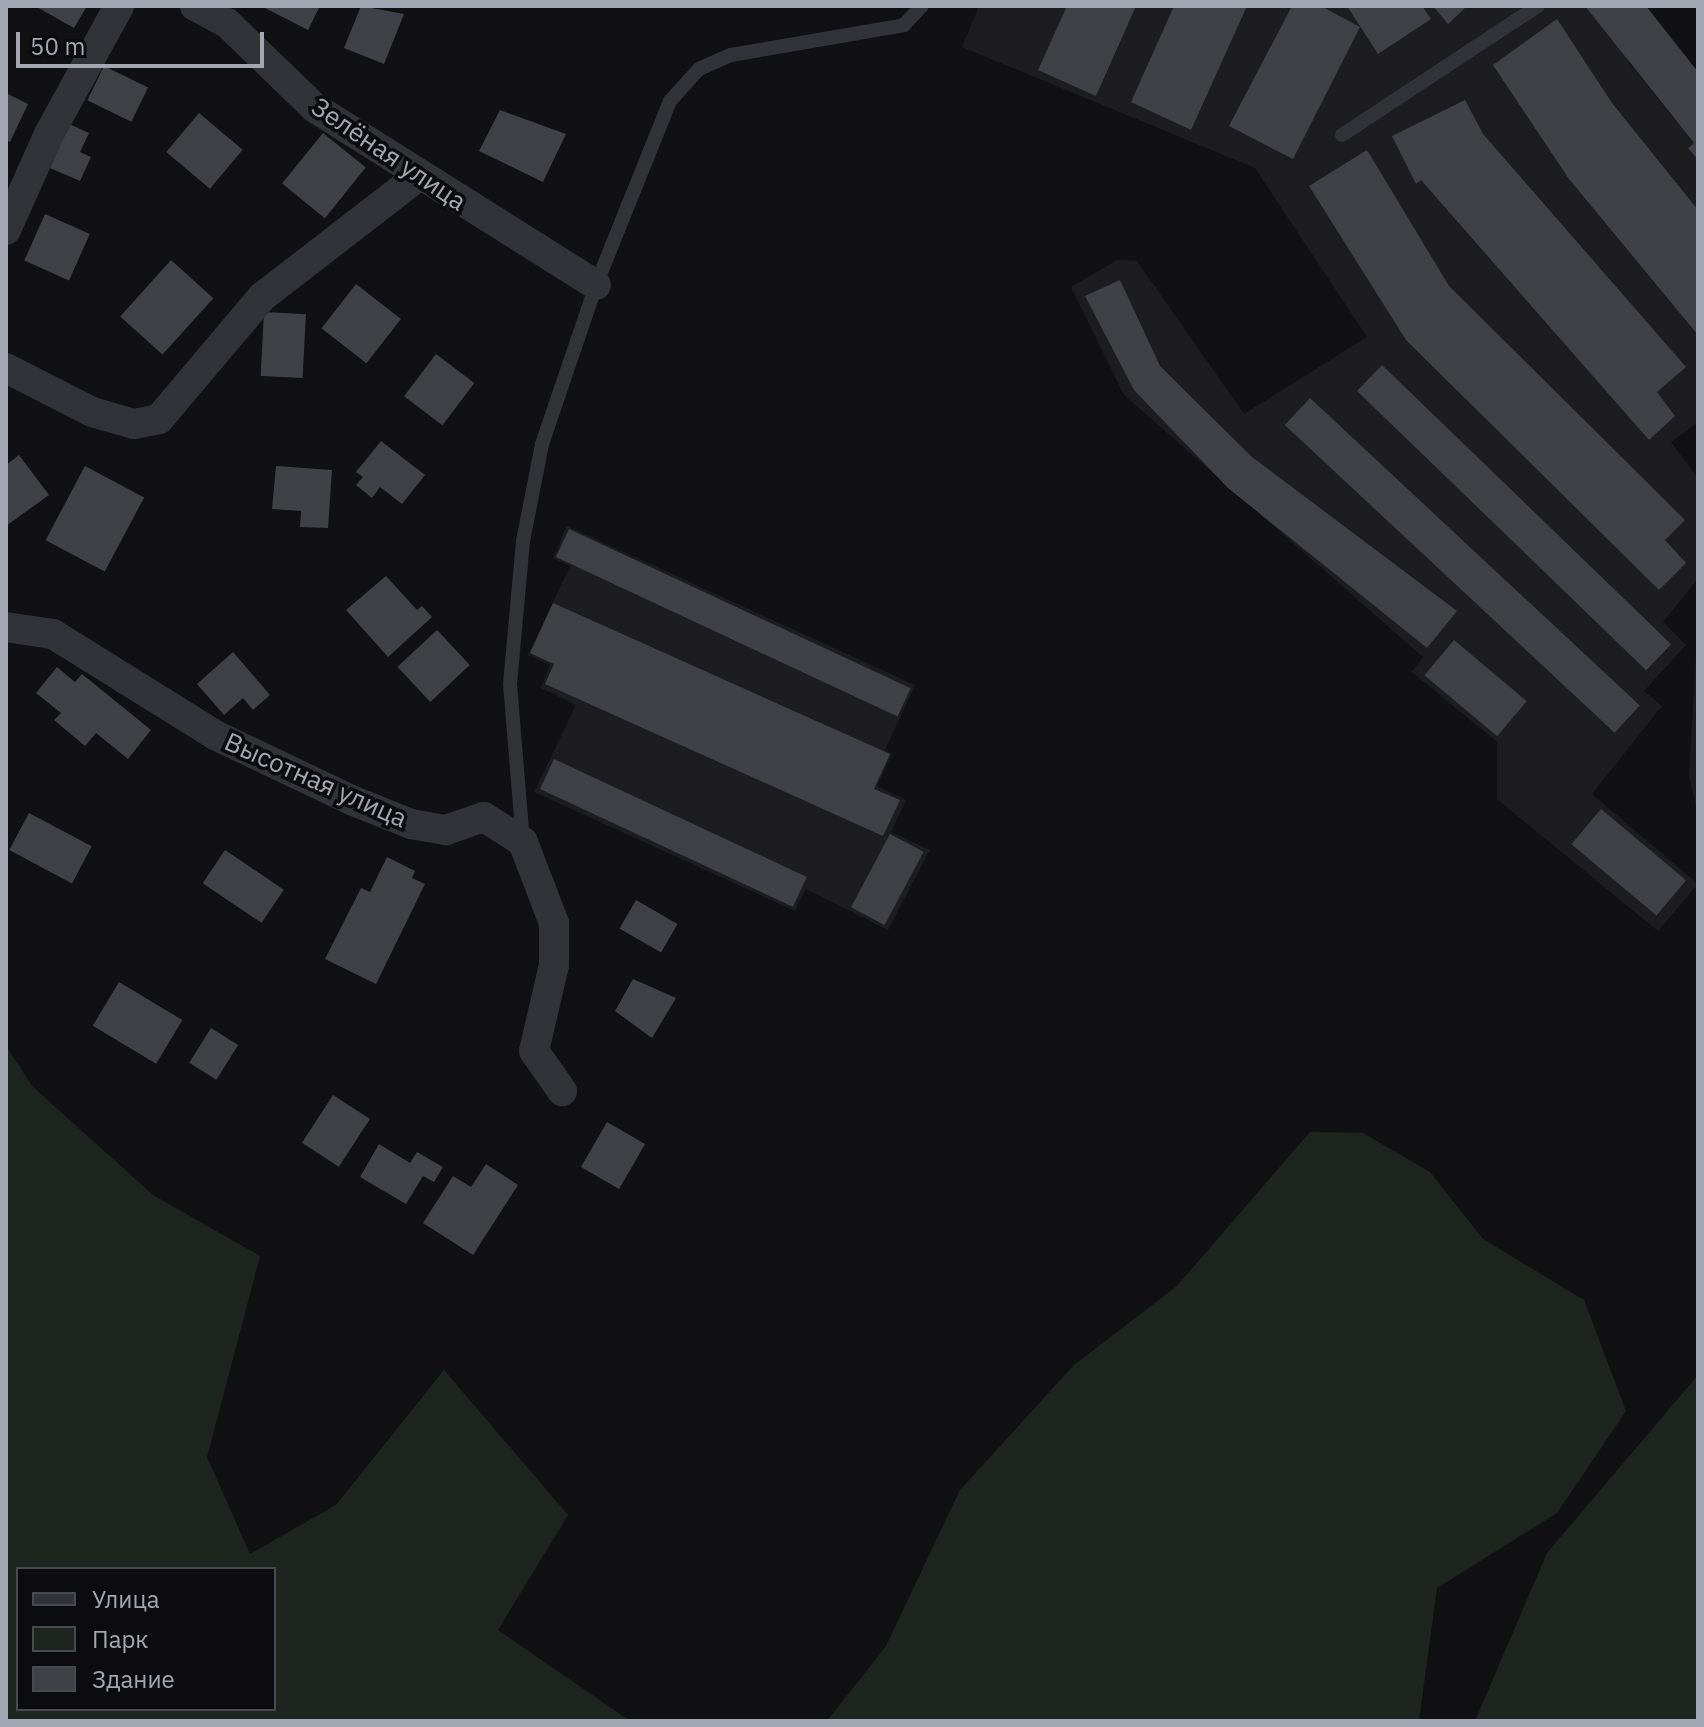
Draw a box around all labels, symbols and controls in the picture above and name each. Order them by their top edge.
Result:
scale bar [20,16,268,66]
text: 50 m [30,30,85,62]
street label: Зелёная улица [306,91,472,217]
street label: Высотная улица [220,726,412,834]
legend [16,1567,276,1711]
text: Улица [92,1583,160,1615]
text: Парк [92,1623,149,1655]
text: Здание [92,1663,175,1695]

